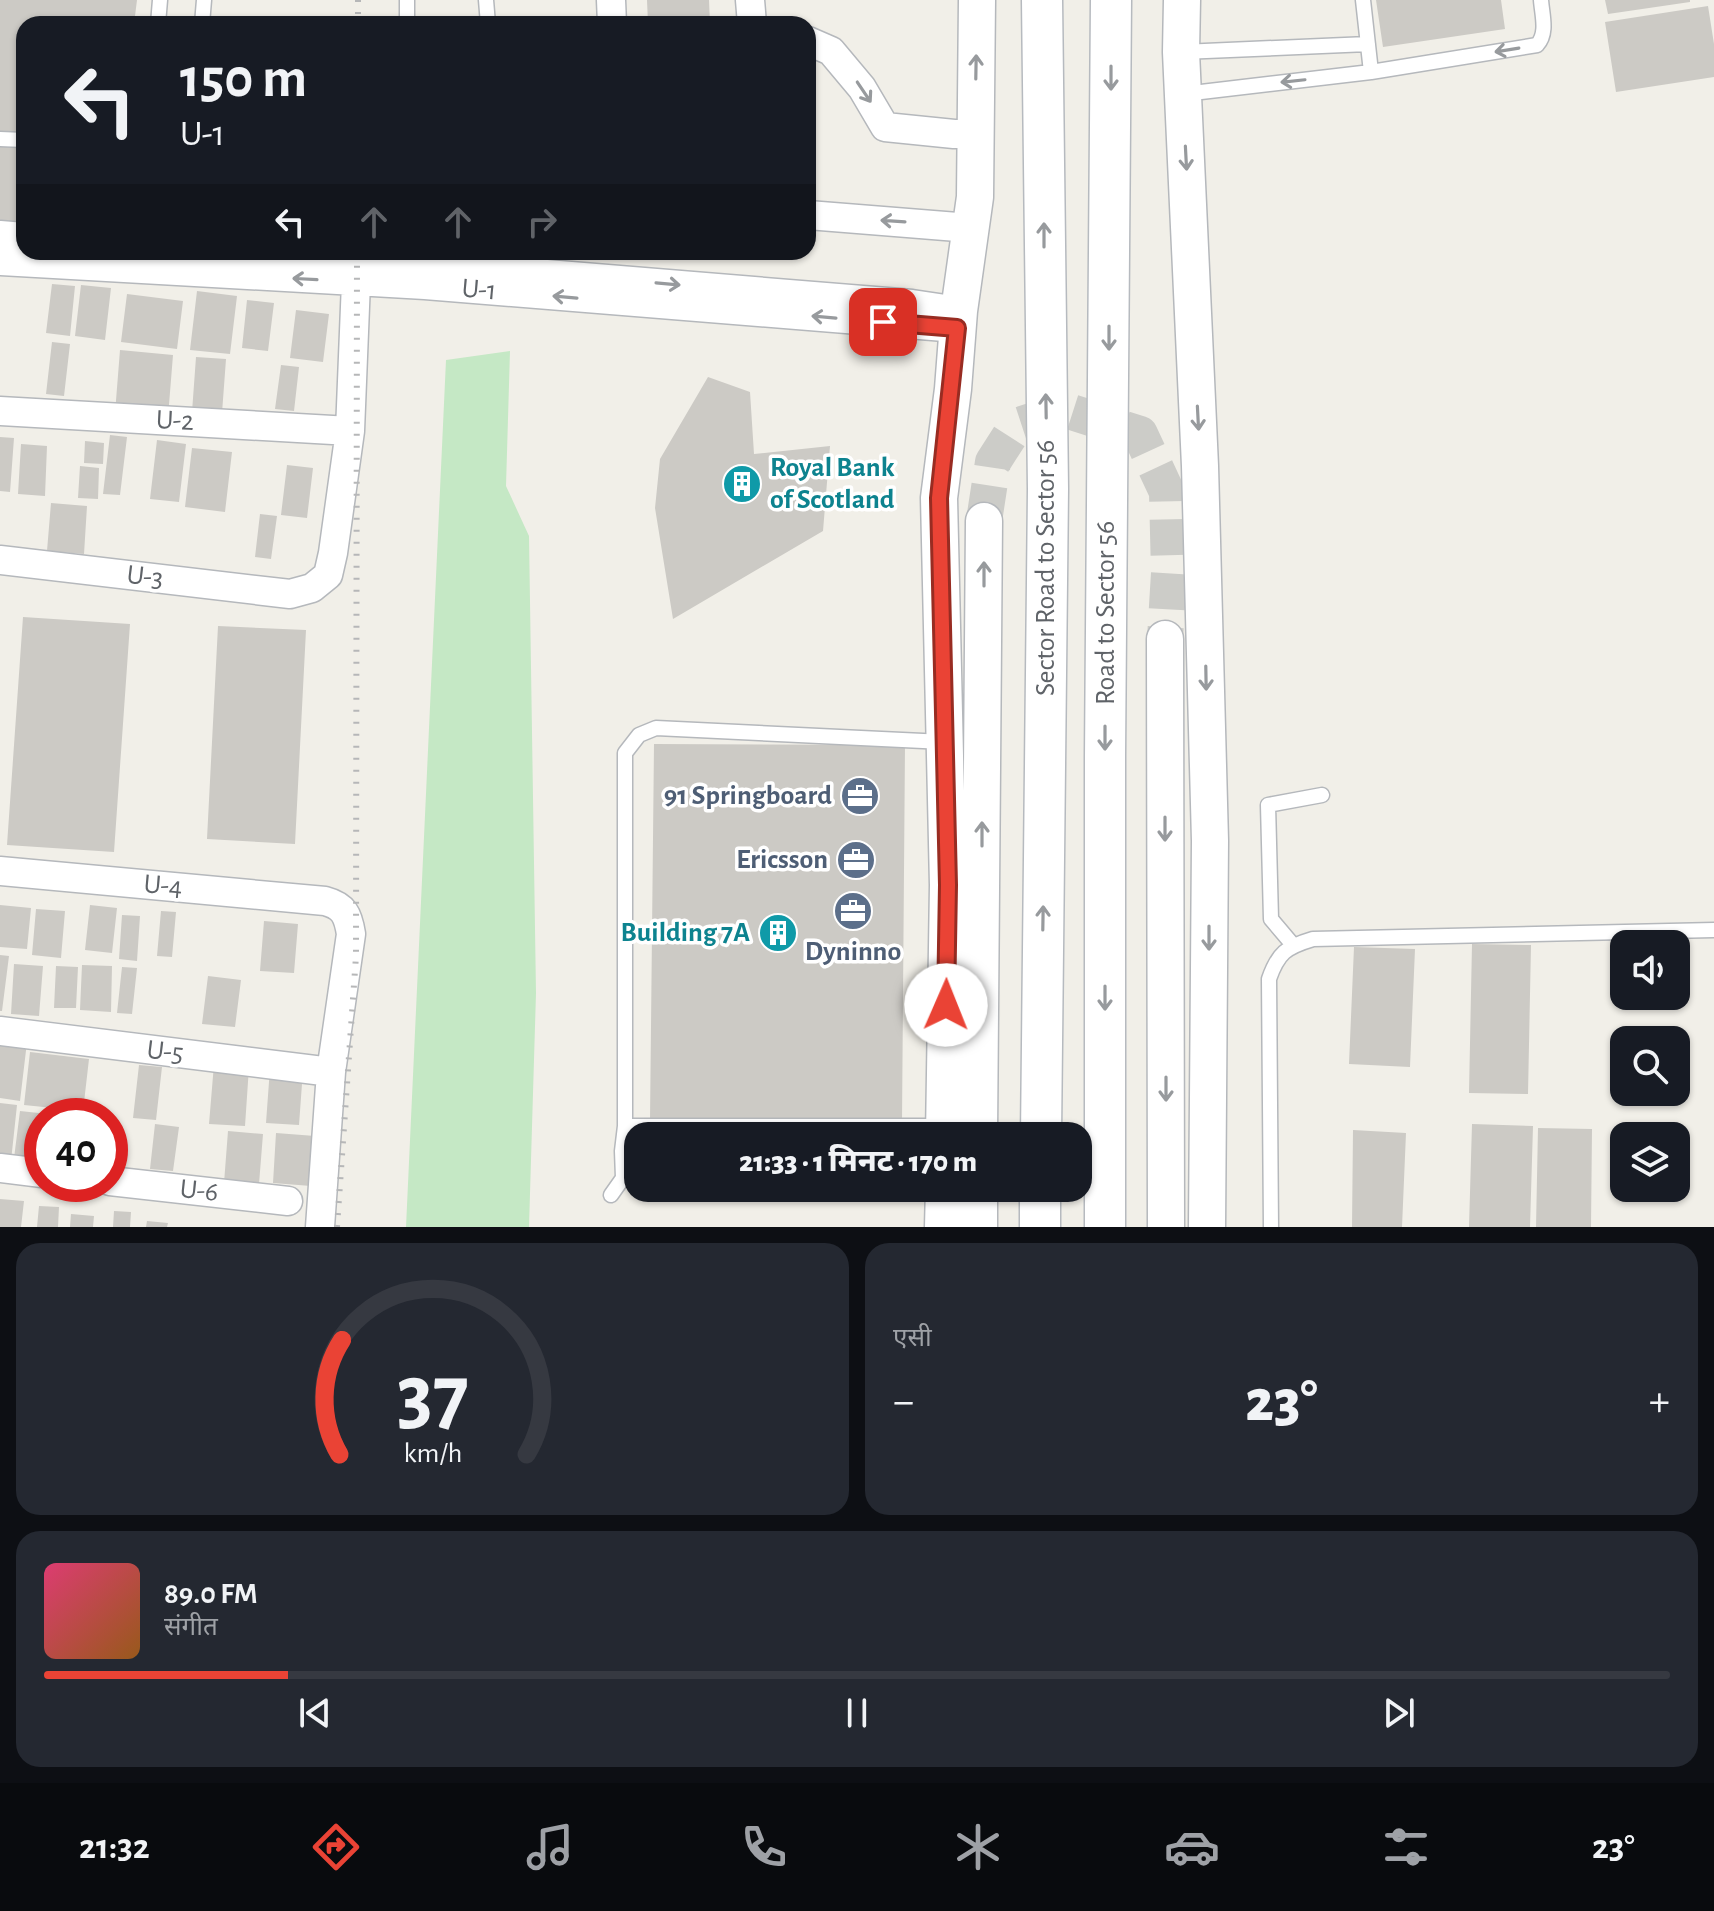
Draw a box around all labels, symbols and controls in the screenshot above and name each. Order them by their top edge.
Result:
one-way arrow [1495,43,1520,58]
icon: left [48,48,152,152]
text: 150 m [180,51,307,107]
one-way arrow [969,54,984,81]
one-way arrow [1103,64,1119,91]
one-way arrow [1281,73,1307,88]
one-way arrow [855,81,872,103]
text: U-1 [180,116,225,152]
one-way arrow [1179,144,1194,171]
icon: left [268,200,312,244]
icon: ahead [352,200,396,244]
icon: ahead [436,200,480,244]
icon: right [520,200,564,244]
one-way arrow [880,213,907,228]
one-way arrow [1036,222,1052,249]
one-way arrow [292,271,319,286]
street label: U-1 [460,275,498,305]
one-way arrow [654,277,681,292]
pin [849,288,917,356]
one-way arrow [552,289,579,304]
icon: arrive [861,300,905,344]
one-way arrow [811,310,838,325]
one-way arrow [1101,324,1116,351]
one-way arrow [1039,393,1054,420]
one-way arrow [1191,404,1206,431]
street label: U-2 [155,406,195,436]
street label: Sector Road to Sector 56 [1032,440,1060,696]
place label: Royal Bank of Scotland [770,454,895,514]
building icon: Royal Bank of Scotland [721,463,763,505]
street label: Road to Sector 56 [1092,521,1120,705]
street label: U-3 [125,561,165,593]
one-way arrow [976,561,991,588]
one-way arrow [1198,664,1213,691]
one-way arrow [1097,724,1113,751]
office icon: 91 Springboard [839,775,881,817]
place label: 91 Springboard [664,782,832,810]
one-way arrow [1157,815,1173,842]
one-way arrow [974,821,990,848]
office icon: Ericsson [835,839,877,881]
place label: Ericsson [736,846,828,874]
street label: U-4 [142,870,184,902]
office icon: Dyninno [832,890,874,932]
one-way arrow [1035,905,1051,932]
building icon: Building 7A [757,912,799,954]
place label: Building 7A [621,919,750,947]
one-way arrow [1201,924,1217,951]
map controls [1610,930,1690,1202]
button: sound [1610,930,1690,1010]
place label: Dyninno [805,938,901,966]
position arrow [904,963,988,1047]
one-way arrow [1097,984,1113,1011]
button: search [1610,1026,1690,1106]
street label: U-5 [145,1036,185,1068]
one-way arrow [1158,1075,1174,1102]
speed limit sign: 40 [24,1098,128,1202]
button: layers [1610,1122,1690,1202]
text: 21:33 · 1 मिनट · 170 m [739,1147,977,1177]
street label: U-6 [178,1175,220,1207]
text: एसी [893,1325,932,1351]
text: 37 [397,1354,468,1438]
text: 23° [1245,1372,1318,1432]
text: − [893,1380,914,1424]
text: + [1649,1380,1670,1424]
text: km/h [403,1439,462,1468]
text: 89.0 FM [164,1579,258,1609]
text: संगीत [164,1614,218,1640]
icon: previous [293,1691,337,1735]
icon: pause [835,1691,879,1735]
icon: next [1377,1691,1421,1735]
icon: directions [308,1819,364,1875]
icon: music [522,1819,578,1875]
icon: phone [736,1819,792,1875]
icon: climate [950,1819,1006,1875]
icon: car [1164,1819,1220,1875]
icon: filters [1378,1819,1434,1875]
text: 21:32 [79,1829,150,1865]
text: 23° [1592,1829,1635,1865]

